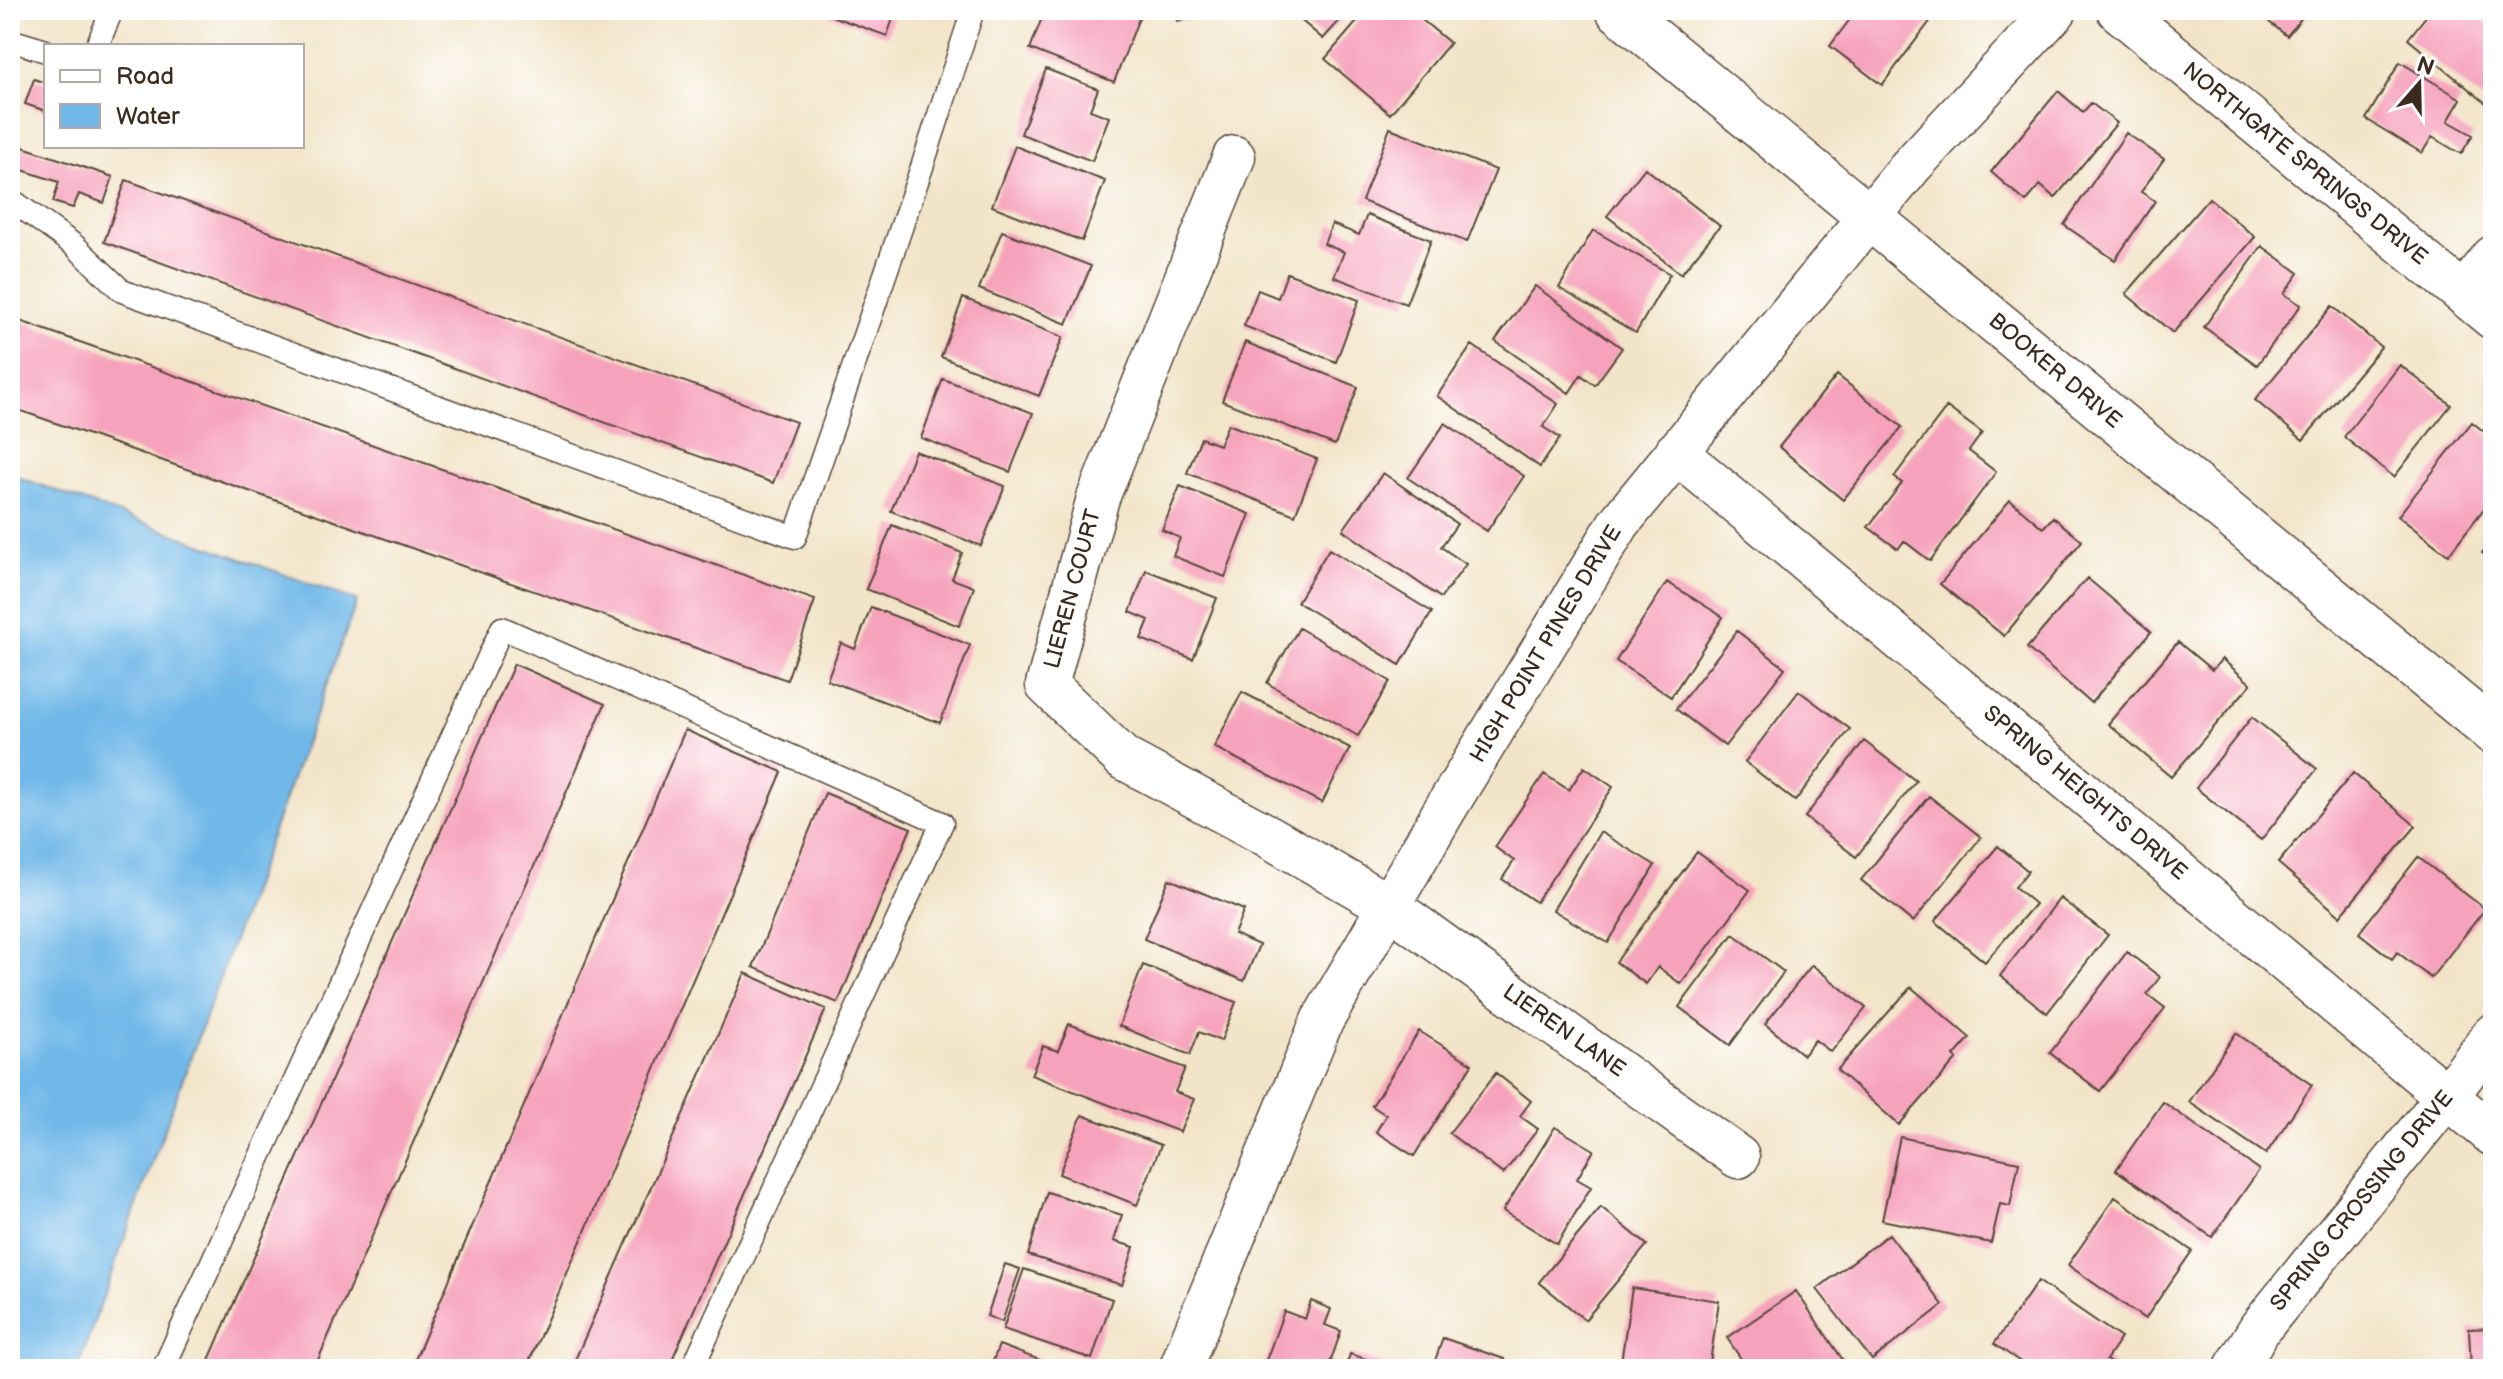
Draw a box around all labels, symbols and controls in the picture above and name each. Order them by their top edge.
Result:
legend [44,44,304,148]
north arrow [2379,44,2459,124]
street label: NORTHGATE SPRINGS DRIVE [2177,57,2433,271]
text: Road [116,62,174,91]
text: Water [116,102,180,131]
street label: BOOKER DRIVE [1983,308,2127,434]
street label: LIEREN COURT [1039,506,1107,672]
street label: HIGH POINT PINES DRIVE [1464,520,1628,768]
street label: SPRING HEIGHTS DRIVE [1978,700,2192,886]
street label: LIEREN LANE [1497,979,1631,1083]
street label: SPRING CROSSING DRIVE [2265,1085,2459,1317]

